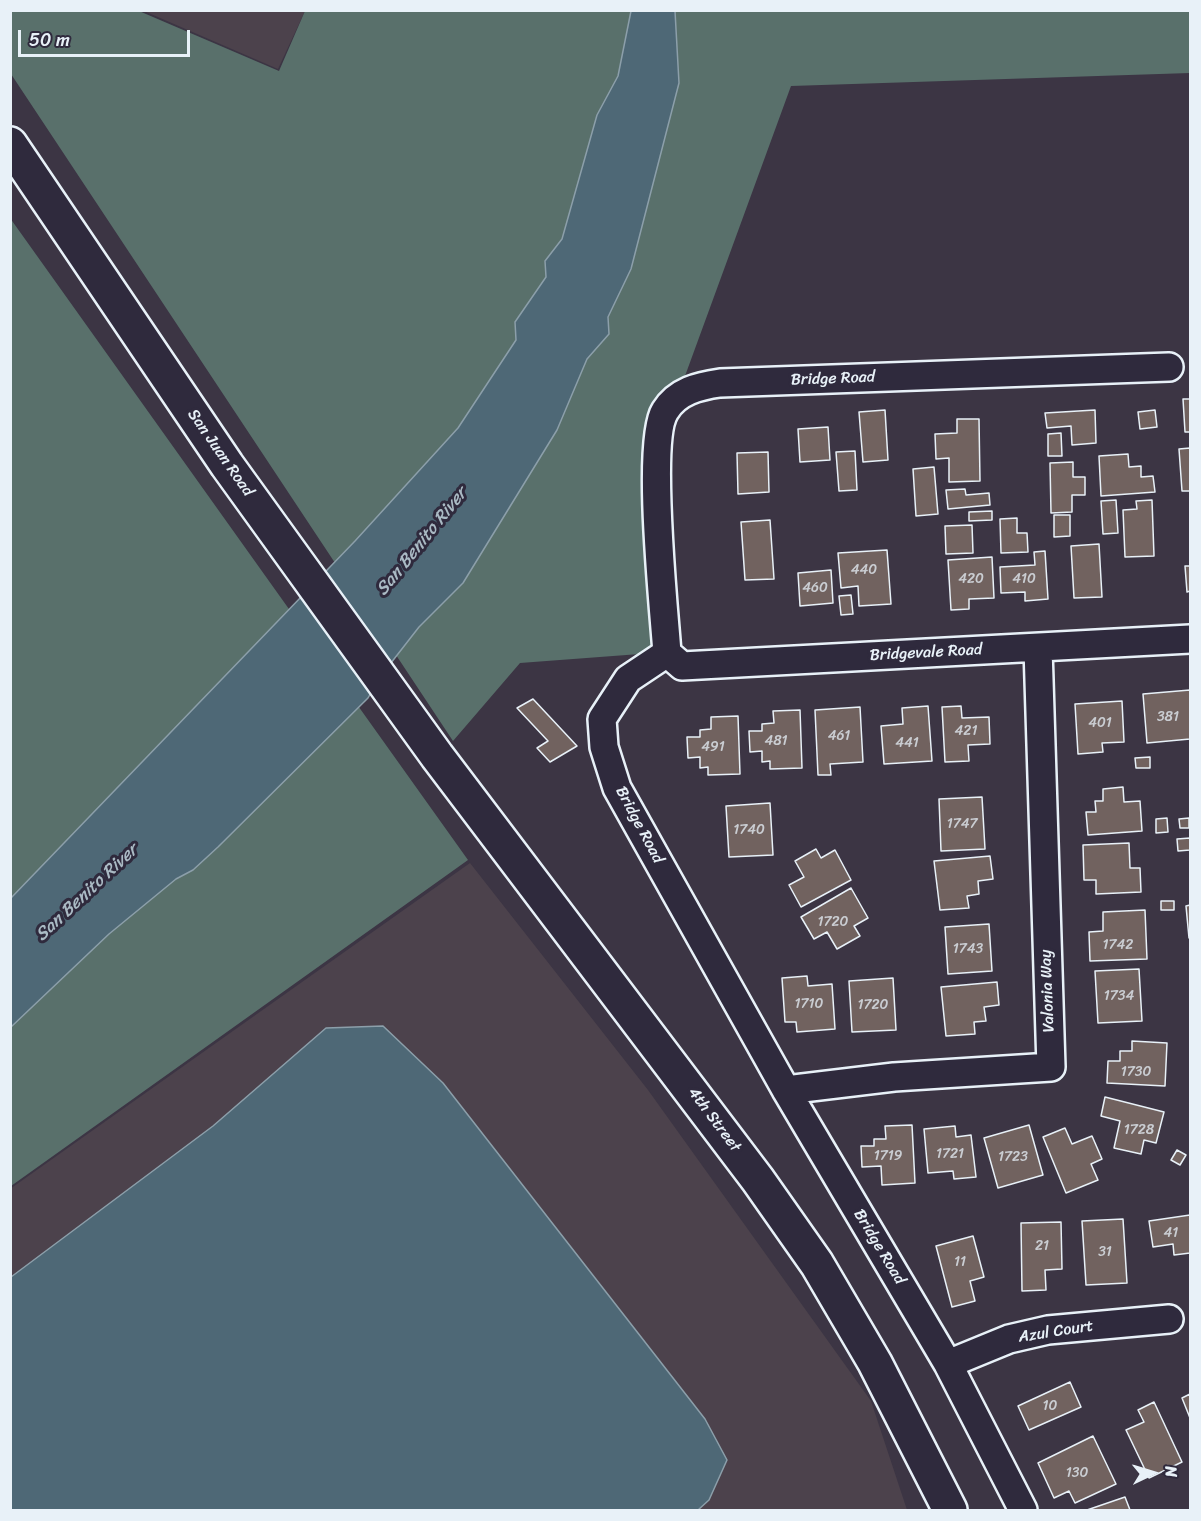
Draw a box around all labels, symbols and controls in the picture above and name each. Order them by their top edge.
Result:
scale bar [21,18,194,56]
text: 50 m [29,24,70,56]
street label: Bridge Road [791,368,875,390]
street label: San Juan Road [183,406,257,500]
water label: San Benito River [372,484,472,600]
house number: 440 [851,562,877,578]
house number: 420 [958,571,984,587]
house number: 410 [1012,571,1036,587]
house number: 460 [802,580,828,596]
street label: Bridgevale Road [869,640,983,666]
house number: 381 [1157,709,1179,725]
house number: 401 [1088,715,1112,731]
house number: 421 [955,723,977,739]
house number: 461 [828,728,850,744]
house number: 481 [764,733,788,749]
house number: 441 [895,735,919,751]
house number: 491 [701,739,725,755]
street label: Bridge Road [611,783,667,867]
house number: 1747 [947,816,977,832]
house number: 1740 [733,822,765,838]
water label: San Benito River [31,840,143,946]
house number: 1720 [818,914,848,930]
house number: 1742 [1103,937,1133,953]
house number: 1743 [953,941,983,957]
street label: Valonia Way [1037,949,1059,1033]
house number: 1734 [1104,988,1134,1004]
house number: 1710 [795,996,823,1012]
house number: 1720 [858,997,888,1013]
house number: 1730 [1121,1064,1151,1080]
street label: 4th Street [683,1084,745,1156]
house number: 1728 [1124,1122,1154,1138]
house number: 1721 [936,1146,964,1162]
house number: 1719 [874,1148,902,1164]
house number: 1723 [998,1149,1028,1165]
street label: Bridge Road [849,1206,909,1288]
house number: 41 [1164,1225,1178,1241]
house number: 21 [1035,1238,1049,1254]
house number: 31 [1098,1244,1112,1260]
house number: 11 [954,1254,966,1270]
street label: Azul Court [1017,1317,1095,1347]
house number: 10 [1043,1398,1057,1414]
north arrow [1123,1443,1183,1503]
house number: 130 [1066,1465,1088,1481]
text: N [1157,1465,1186,1478]

